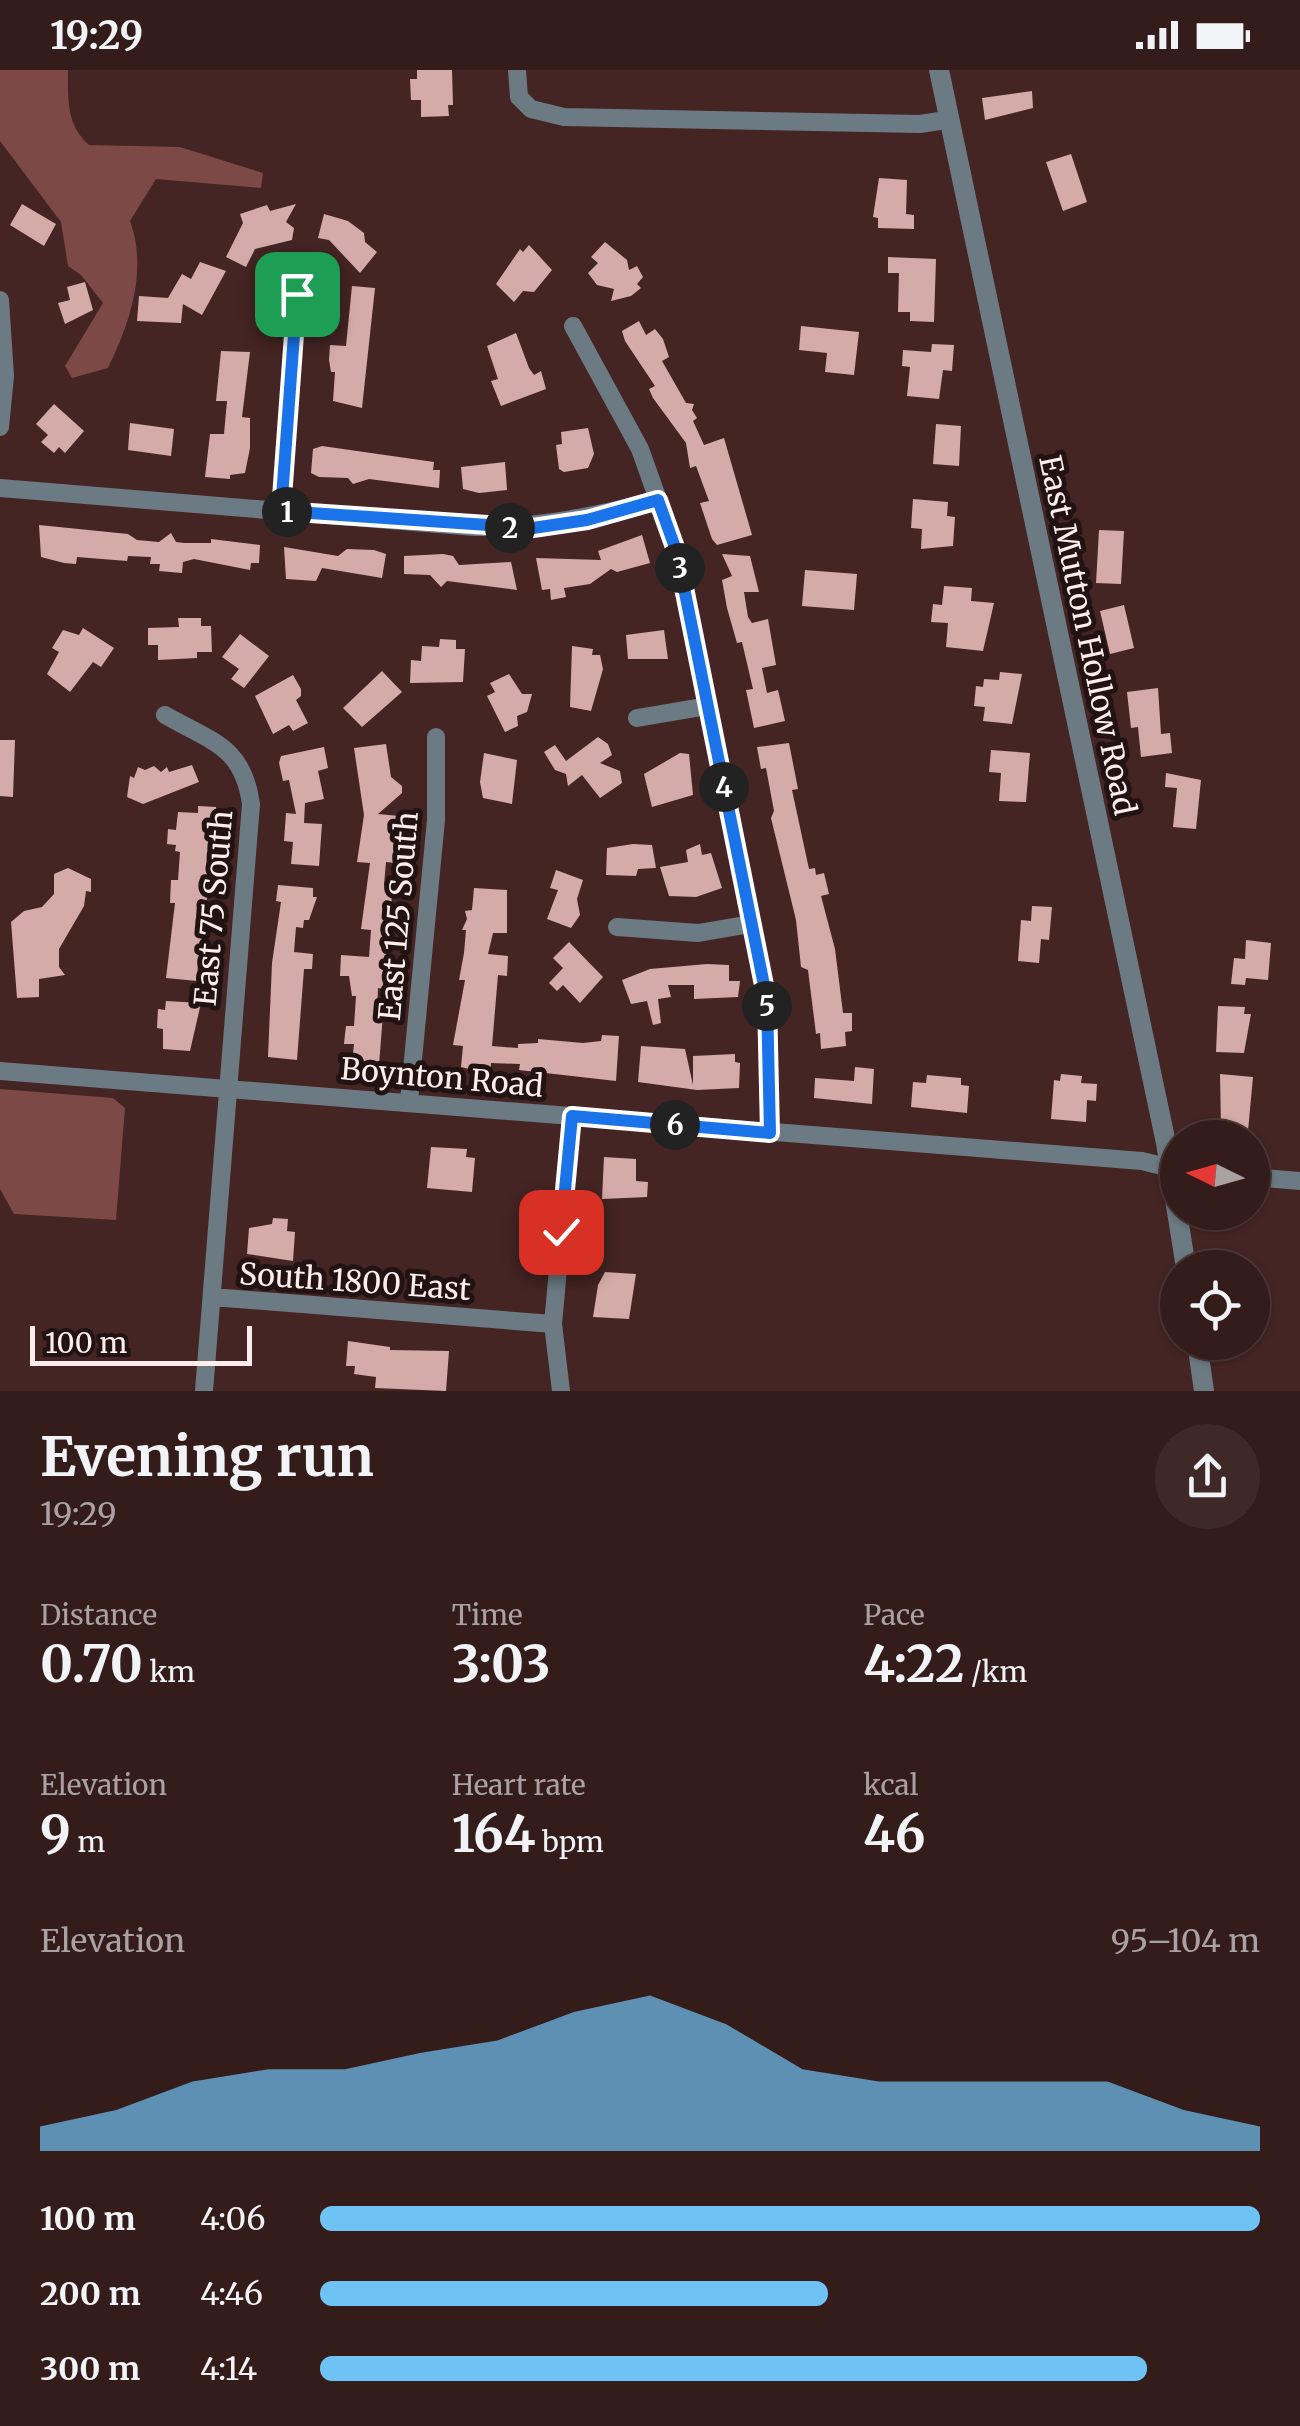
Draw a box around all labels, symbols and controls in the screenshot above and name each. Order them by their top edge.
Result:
text: 19:29 [50,12,143,59]
pin [255,252,340,337]
icon: arrive [270,267,325,322]
street label: East Mutton Hollow Road [1031,452,1145,818]
pin: 1 [262,487,312,537]
text: 1 [281,494,293,530]
pin: 2 [485,503,535,553]
text: 2 [502,510,518,546]
pin: 3 [655,543,705,593]
text: 3 [672,550,688,586]
pin: 4 [699,762,749,812]
text: 4 [715,769,733,805]
street label: East 75 South [186,809,240,1007]
street label: East 125 South [370,810,426,1022]
pin: 5 [742,981,792,1031]
text: 5 [759,988,775,1024]
street label: Boynton Road [339,1049,545,1105]
pin: 6 [650,1100,700,1150]
text: 6 [666,1107,684,1143]
north arrow [1160,1120,1270,1230]
map controls [1160,1120,1270,1360]
pin [519,1190,604,1275]
icon: check [534,1205,589,1260]
button: locate [1160,1250,1270,1360]
street label: South 1800 East [238,1254,472,1308]
scale bar [30,1321,252,1366]
text: 100 m [45,1325,127,1361]
text: Evening run [40,1422,374,1491]
button: share [1155,1424,1260,1529]
text: 19:29 [40,1494,117,1534]
text: Distance [40,1597,157,1633]
text: Time [452,1597,523,1633]
text: Pace [863,1597,925,1633]
text: 0.70 [40,1633,143,1696]
text: 3:03 [452,1633,551,1696]
text: 4:22 [863,1633,964,1696]
text: km [143,1654,195,1690]
text: /km [964,1654,1027,1690]
text: Elevation [40,1767,167,1803]
text: Heart rate [452,1767,586,1803]
text: kcal [863,1767,918,1803]
text: 9 [40,1803,71,1866]
text: 164 [452,1803,535,1866]
text: 46 [863,1803,926,1866]
text: m [71,1824,105,1860]
text: bpm [535,1824,604,1860]
text: Elevation [40,1921,185,1961]
text: 95–104 m [1111,1921,1260,1961]
text: 100 m [40,2199,136,2239]
text: 4:06 [200,2199,266,2239]
text: 200 m [40,2274,141,2314]
text: 4:46 [200,2274,263,2314]
text: 300 m [40,2349,140,2389]
text: 4:14 [200,2349,257,2389]

